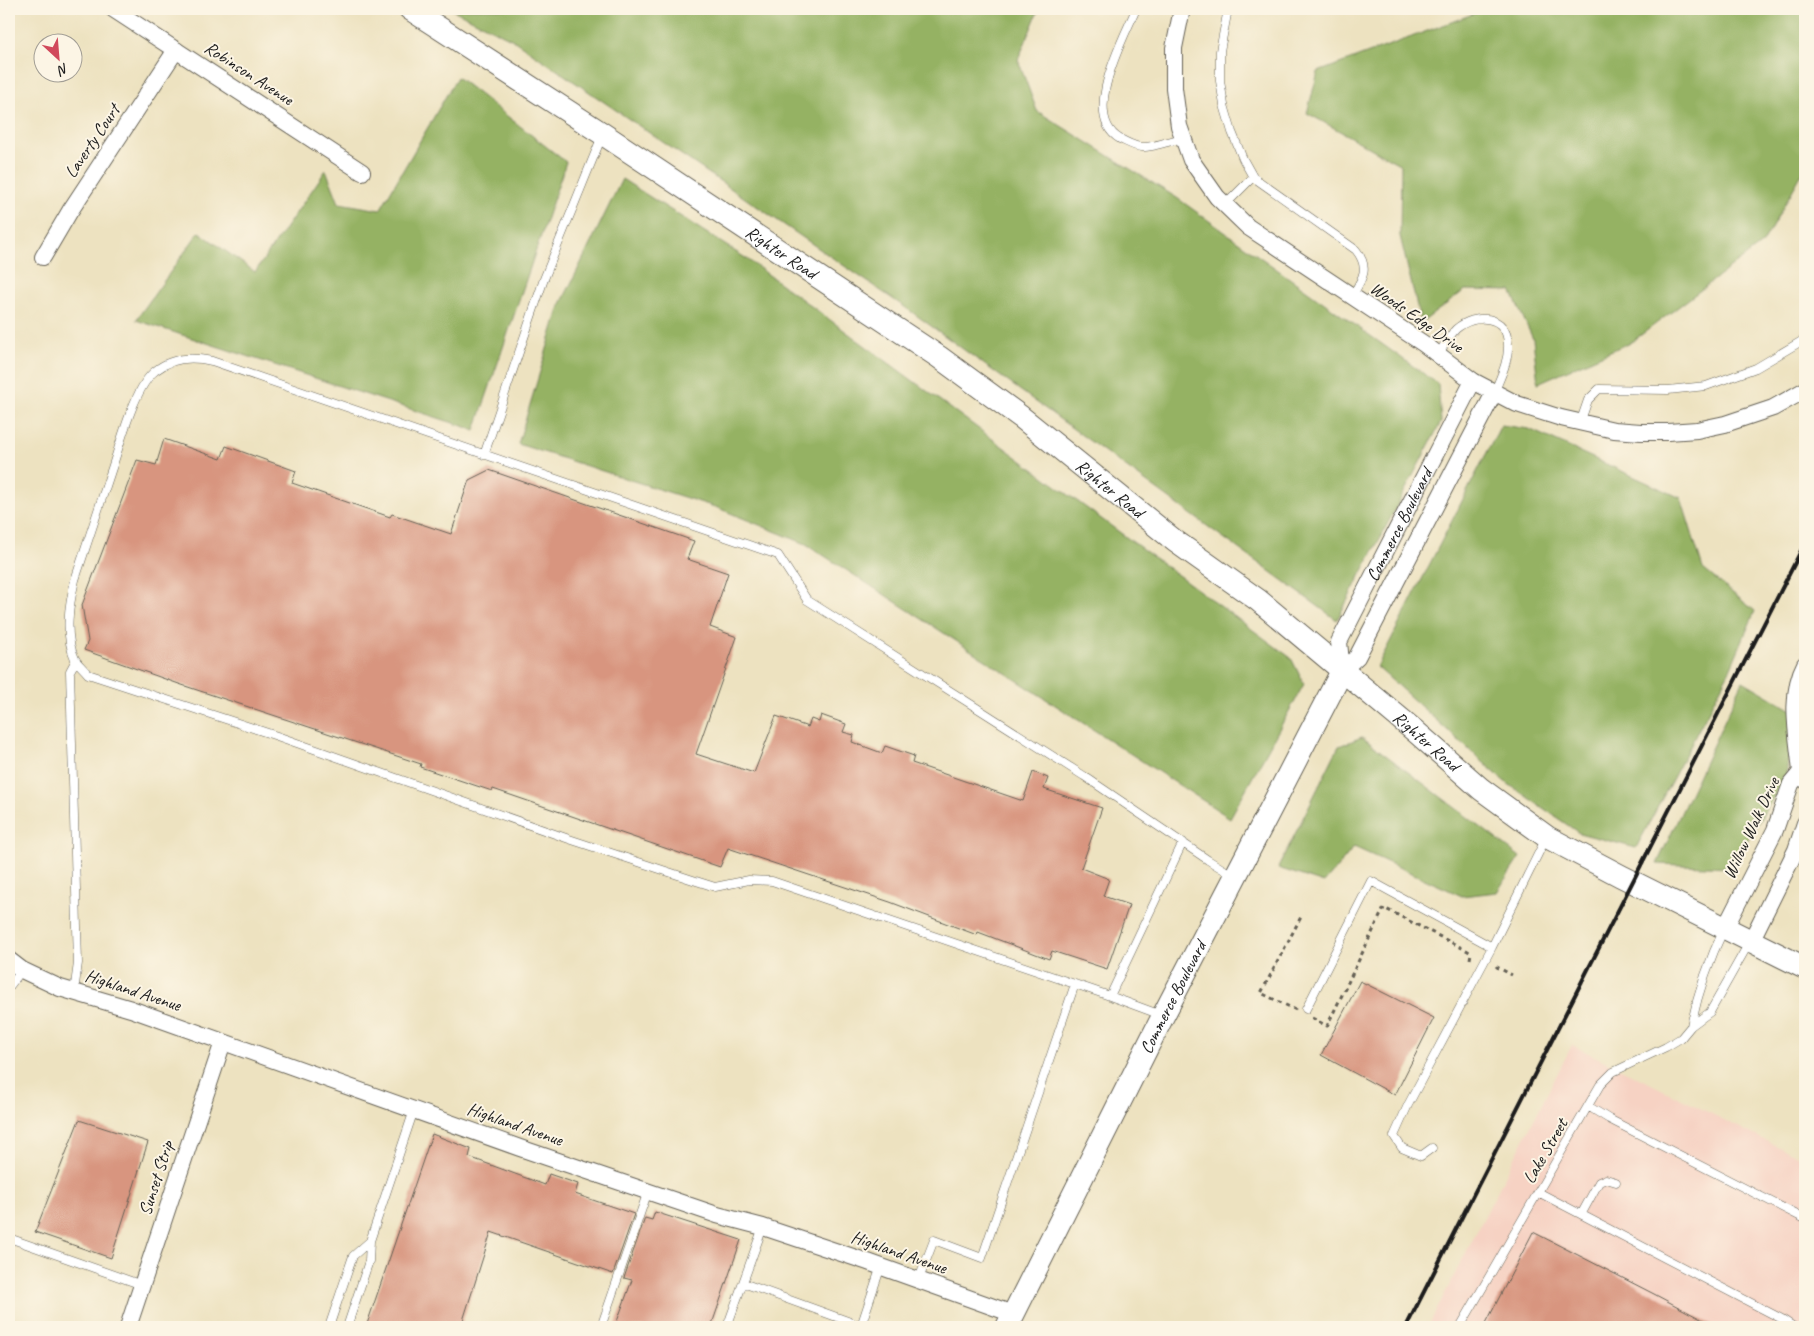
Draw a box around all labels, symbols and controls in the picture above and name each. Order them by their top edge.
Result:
north arrow [32,32,82,82]
street label: Robinson Avenue [200,36,299,110]
text: N [54,60,71,80]
street label: Laverty Court [59,98,126,182]
street label: Righter Road [741,221,824,286]
street label: Woods Edge Drive [1366,277,1469,358]
street label: Righter Road [1071,455,1151,524]
street label: Commerce Boulevard [1361,462,1439,585]
street label: Righter Road [1388,706,1466,778]
street label: Willow Walk Drive [1718,773,1785,882]
street label: Commerce Boulevard [1135,935,1212,1057]
street label: Highland Avenue [82,964,185,1016]
street label: Highland Avenue [464,1097,567,1151]
street label: Lake Street [1518,1113,1573,1187]
street label: Sunset Strip [134,1137,179,1218]
street label: Highland Avenue [848,1225,951,1279]

